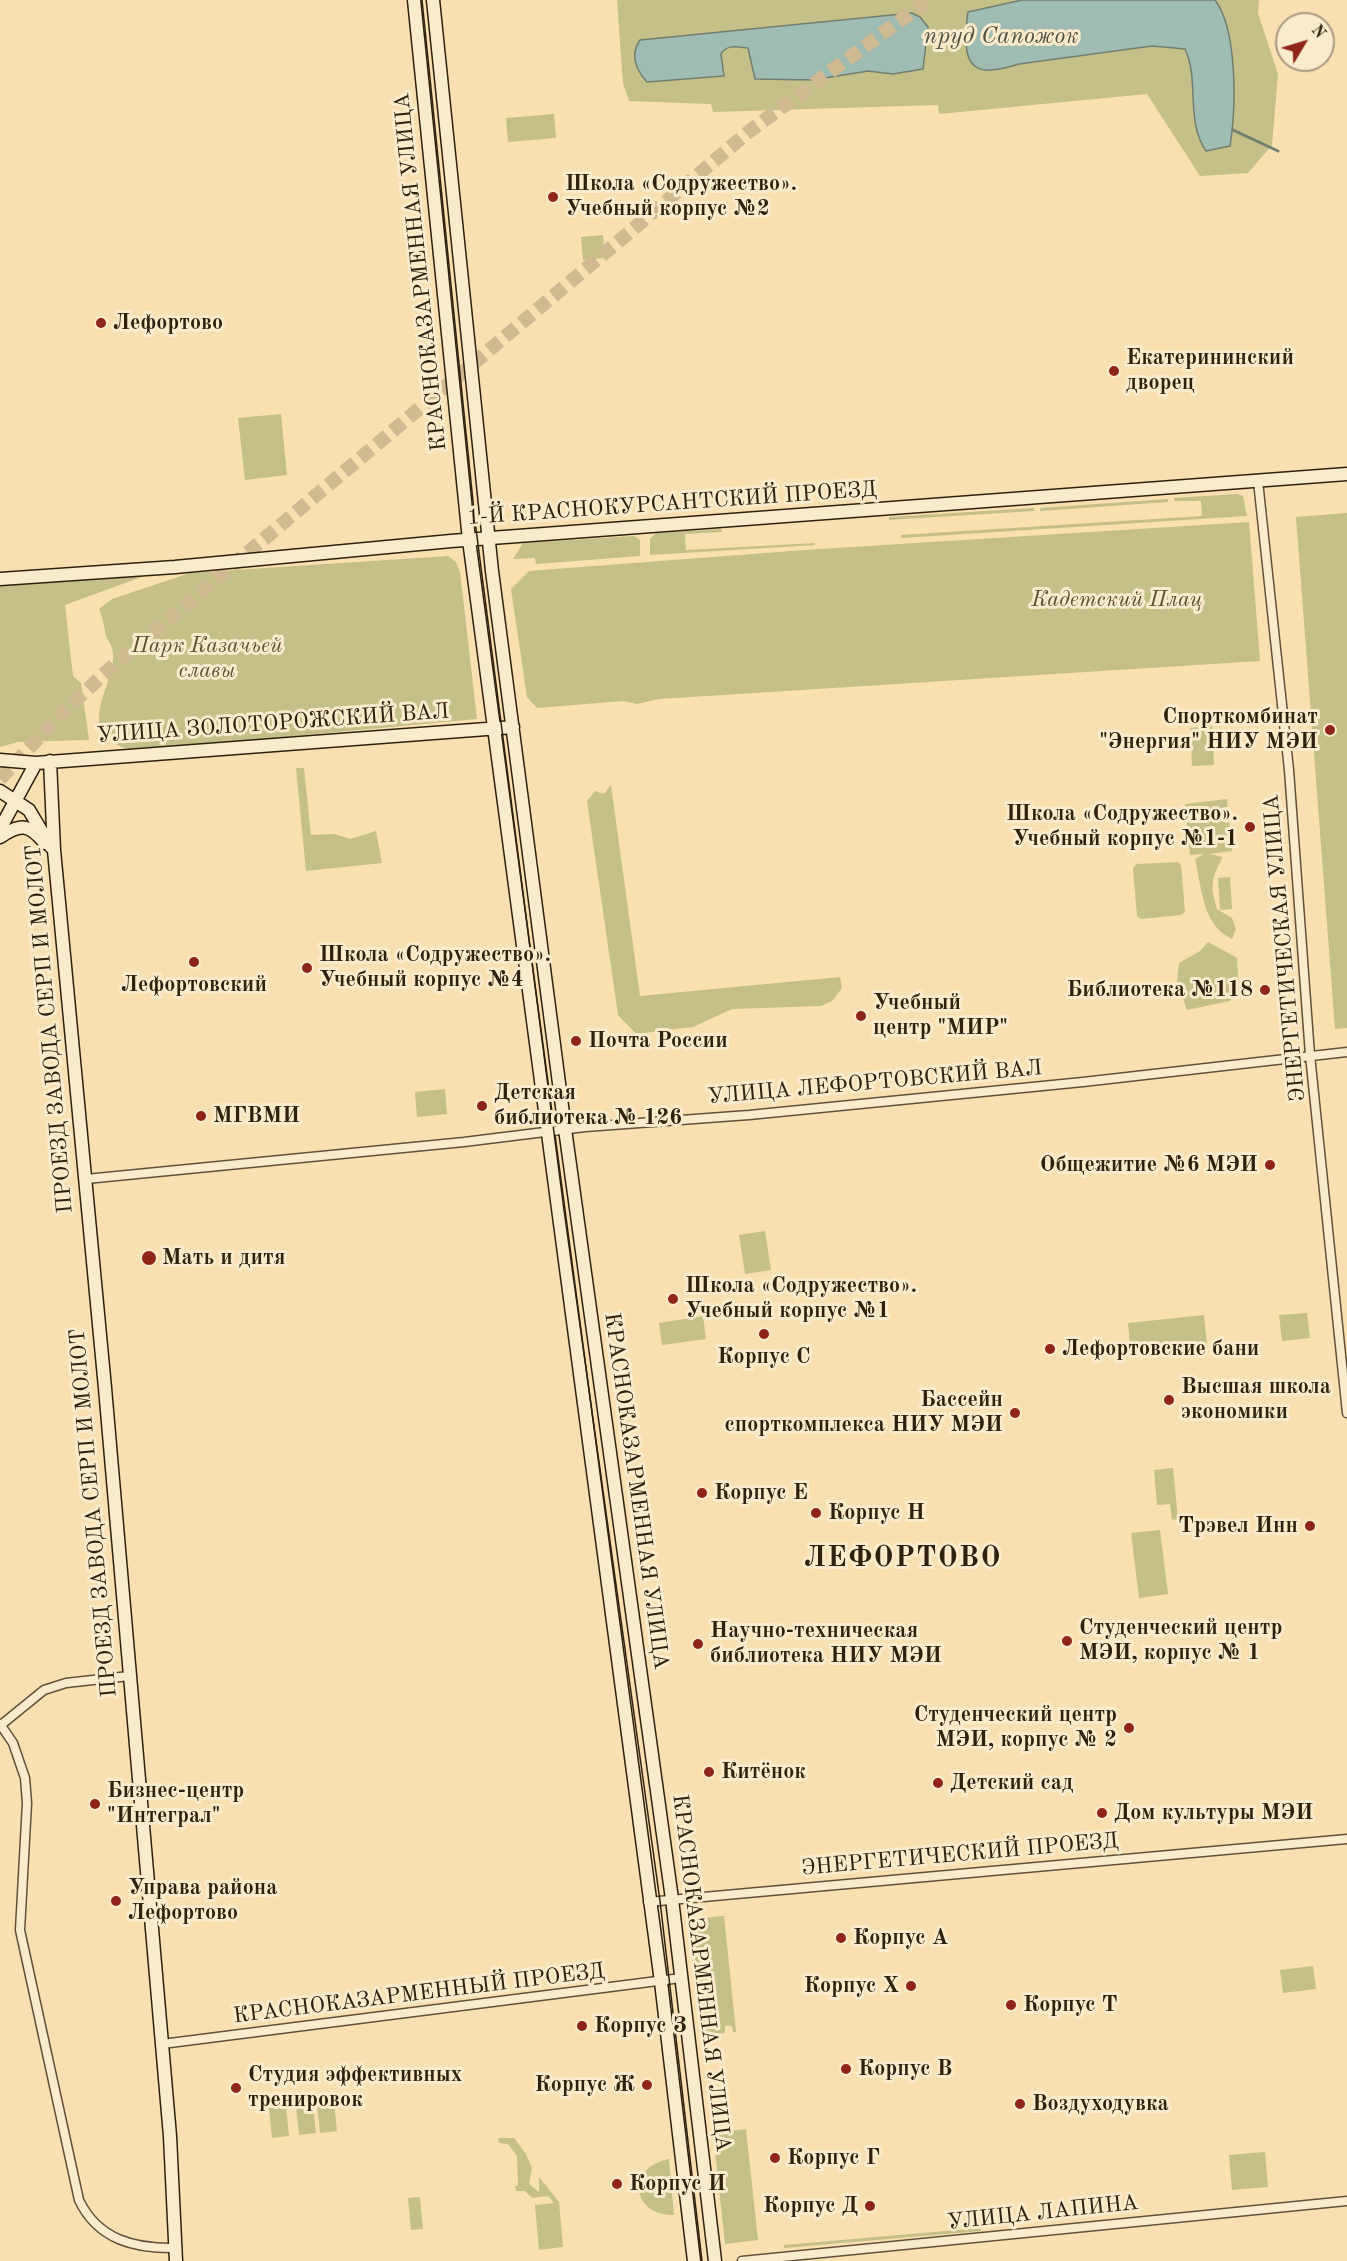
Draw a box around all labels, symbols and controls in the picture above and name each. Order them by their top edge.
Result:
north arrow [1275,12,1335,72]
text: N [1308,22,1328,42]
water label: пруд Сапожок [923,23,1079,51]
street label: КРАСНОКАЗАРМЕННАЯ УЛИЦА [389,92,453,452]
place label: Школа «Содружество». Учебный корпус №2 [565,171,797,222]
marker: Школа «Содружество». Учебный корпус №2 [546,190,560,204]
place label: Лефортово [113,310,223,336]
marker: Лефортово [94,316,108,330]
place label: Екатерининский дворец [1126,345,1294,396]
marker: Екатерининский дворец [1107,364,1121,378]
street label: 1-Й КРАСНОКУРСАНТСКИЙ ПРОЕЗД [466,477,878,531]
park label: Кадетский Плац [1032,587,1202,613]
park label: Парк Казачьей славы [131,633,283,684]
street label: УЛИЦА ЗОЛОТОРОЖСКИЙ ВАЛ [96,699,450,749]
place label: Спорткомбинат "Энергия" НИУ МЭИ [1099,704,1318,756]
marker: Спорткомбинат "Энергия" НИУ МЭИ [1323,723,1337,737]
street label: ЭНЕРГЕТИЧЕСКАЯ УЛИЦА [1258,793,1312,1103]
place label: Школа «Содружество». Учебный корпус №1-1 [1006,801,1238,852]
marker: Школа «Содружество». Учебный корпус №1-1 [1243,820,1257,834]
street label: ПРОЕЗД ЗАВОДА СЕРП И МОЛОТ [21,844,79,1214]
place label: Школа «Содружество». Учебный корпус №4 [319,942,551,993]
marker: Лефортовский [187,955,201,969]
marker: Школа «Содружество». Учебный корпус №4 [300,961,314,975]
place label: Лефортовский [121,972,267,998]
place label: Библиотека №118 [1067,977,1253,1003]
marker: Библиотека №118 [1258,983,1272,997]
place label: Учебный центр "МИР" [873,990,1008,1042]
marker: Учебный центр "МИР" [854,1009,868,1023]
place label: Почта России [588,1028,728,1054]
marker: Почта России [569,1034,583,1048]
street label: УЛИЦА ЛЕФОРТОВСКИЙ ВАЛ [707,1055,1043,1111]
place label: Детская библиотека № 126 [494,1080,682,1132]
marker: Детская библиотека № 126 [475,1099,489,1113]
place label: МГВМИ [213,1103,300,1129]
marker: МГВМИ [194,1109,208,1123]
place label: Общежитие №6 МЭИ [1040,1152,1258,1178]
marker: Общежитие №6 МЭИ [1263,1158,1277,1172]
place label: Мать и дитя [162,1245,285,1271]
marker: Мать и дитя [140,1249,158,1267]
place label: Школа «Содружество». Учебный корпус №1 [685,1273,917,1324]
marker: Школа «Содружество». Учебный корпус №1 [666,1292,680,1306]
street label: КРАСНОКАЗАРМЕННАЯ УЛИЦА [598,1311,674,1671]
marker: Корпус С [757,1327,771,1341]
street label: ПРОЕЗД ЗАВОДА СЕРП И МОЛОТ [65,1328,123,1698]
place label: Лефортовские бани [1062,1336,1259,1362]
marker: Лефортовские бани [1043,1342,1057,1356]
place label: Корпус С [717,1344,811,1370]
place label: Высшая школа экономики [1181,1374,1331,1426]
place label: Бассейн спорткомплекса НИУ МЭИ [724,1387,1003,1438]
marker: Высшая школа экономики [1162,1393,1176,1407]
marker: Бассейн спорткомплекса НИУ МЭИ [1008,1406,1022,1420]
place label: Корпус Е [714,1480,808,1506]
marker: Корпус Е [695,1486,709,1500]
place label: Корпус Н [828,1500,925,1526]
marker: Корпус Н [809,1506,823,1520]
place label: Трэвел Инн [1178,1513,1298,1539]
marker: Трэвел Инн [1303,1519,1317,1533]
district label: ЛЕФОРТОВО [804,1542,1002,1576]
place label: Студенческий центр МЭИ, корпус № 1 [1079,1615,1282,1666]
place label: Научно-техническая библиотека НИУ МЭИ [710,1618,942,1670]
marker: Студенческий центр МЭИ, корпус № 1 [1060,1634,1074,1648]
marker: Научно-техническая библиотека НИУ МЭИ [691,1637,705,1651]
place label: Студенческий центр МЭИ, корпус № 2 [914,1702,1117,1754]
marker: Студенческий центр МЭИ, корпус № 2 [1122,1721,1136,1735]
place label: Китёнок [721,1759,806,1785]
marker: Китёнок [702,1765,716,1779]
place label: Детский сад [950,1770,1073,1796]
marker: Детский сад [931,1776,945,1790]
place label: Бизнес-центр "Интеграл" [107,1778,244,1830]
street label: КРАСНОКАЗАРМЕННАЯ УЛИЦА [666,1793,736,2153]
marker: Бизнес-центр "Интеграл" [88,1797,102,1811]
place label: Дом культуры МЭИ [1114,1800,1313,1826]
marker: Дом культуры МЭИ [1095,1806,1109,1820]
street label: ЭНЕРГЕТИЧЕСКИЙ ПРОЕЗД [800,1828,1120,1882]
place label: Управа района Лефортово [128,1875,277,1927]
marker: Управа района Лефортово [109,1894,123,1908]
place label: Корпус А [853,1925,948,1951]
marker: Корпус А [834,1931,848,1945]
street label: КРАСНОКАЗАРМЕННЫЙ ПРОЕЗД [232,1958,606,2030]
place label: Корпус Х [804,1973,899,1999]
marker: Корпус Х [904,1979,918,1993]
place label: Корпус Т [1023,1992,1118,2018]
marker: Корпус Т [1004,1998,1018,2012]
place label: Корпус З [594,2013,687,2039]
marker: Корпус З [575,2019,589,2033]
place label: Корпус В [858,2056,952,2082]
place label: Студия эффективных тренировок [248,2062,462,2114]
marker: Корпус В [839,2062,853,2076]
place label: Корпус Ж [535,2072,635,2098]
marker: Корпус Ж [640,2078,654,2092]
marker: Студия эффективных тренировок [229,2081,243,2095]
place label: Воздуходувка [1032,2091,1169,2117]
marker: Воздуходувка [1013,2097,1027,2111]
place label: Корпус Г [787,2145,880,2171]
marker: Корпус Г [768,2151,782,2165]
place label: Корпус И [629,2171,726,2197]
marker: Корпус И [610,2177,624,2191]
street label: УЛИЦА ЛАПИНА [946,2190,1140,2236]
place label: Корпус Д [763,2193,858,2219]
marker: Корпус Д [863,2199,877,2213]

